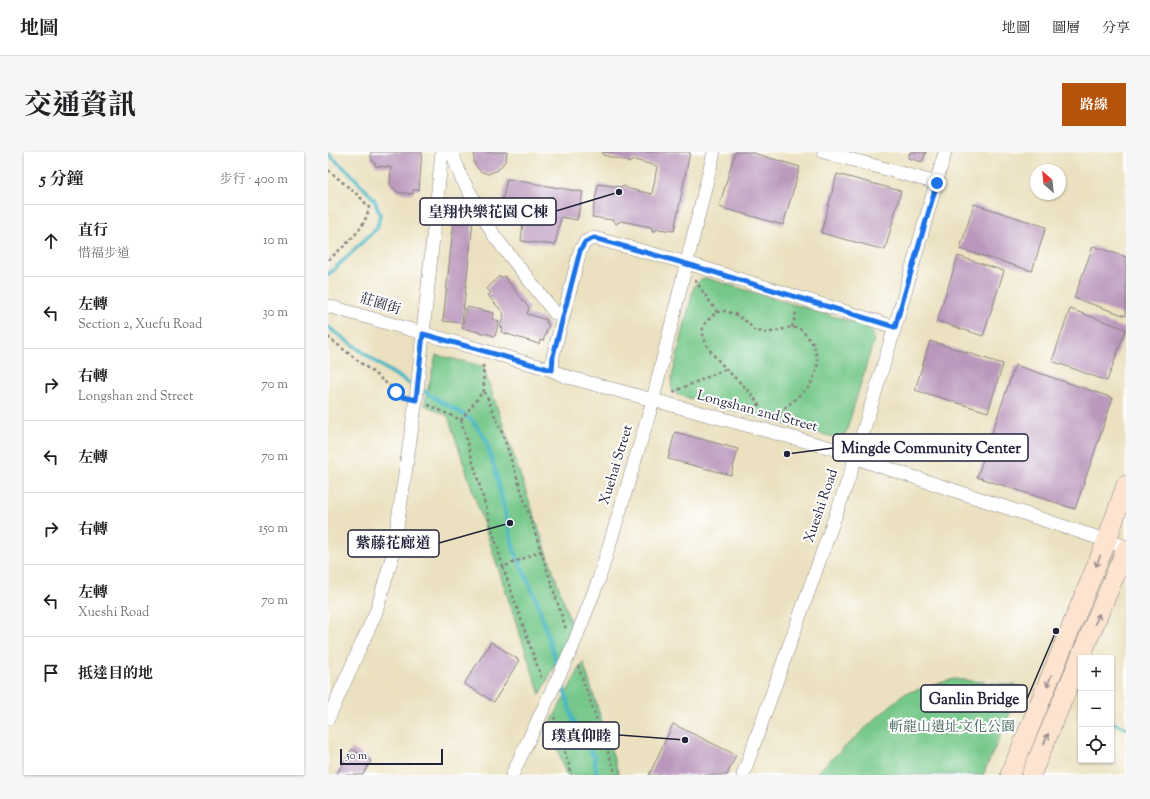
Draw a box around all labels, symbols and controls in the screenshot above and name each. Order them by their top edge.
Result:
text: 地圖 [20,16,58,43]
text: 地圖 [1002,19,1030,39]
text: 圖層 [1052,19,1080,39]
text: 分享 [1102,19,1130,39]
button: 路線 [1062,83,1126,126]
text: 交通資訊 [24,87,136,127]
north arrow [1030,164,1066,200]
text: 5 分鐘 [40,168,83,192]
text: 步行 · 400 m [219,171,288,189]
route end [928,174,946,192]
callout: 皇翔快樂花園 C棟 [420,198,556,225]
text: 皇翔快樂花園 C棟 [428,203,548,224]
text: 直行 [78,221,108,242]
icon: ahead [40,230,62,252]
text: 10 m [263,232,288,250]
text: 惜福步道 [78,245,130,263]
street label: 莊園街 [357,289,403,321]
text: 左轉 [78,295,108,316]
icon: left [40,302,62,324]
text: 30 m [262,304,288,322]
text: Section 2, Xuefu Road [78,316,202,334]
text: 右轉 [78,367,108,388]
icon: right [40,374,62,396]
text: 70 m [261,376,288,394]
route start [387,383,405,401]
street label: Longshan 2nd Street [694,386,820,438]
text: Longshan 2nd Street [78,388,193,406]
street label: Xuehai Street [595,422,639,507]
callout: Mingde Community Center [833,434,1028,461]
text: Mingde Community Center [841,439,1021,460]
icon: left [40,446,62,468]
text: 左轉 [78,448,108,469]
text: 70 m [261,448,288,466]
street label: Xueshi Road [800,466,844,546]
icon: right [40,518,62,540]
text: 右轉 [78,520,108,541]
text: 150 m [259,520,288,538]
callout: 紫藤花廊道 [348,530,439,557]
text: 紫藤花廊道 [355,534,431,555]
one-way arrow [1094,555,1102,567]
text: 左轉 [78,583,108,604]
icon: left [40,590,62,612]
text: 70 m [261,592,288,610]
text: Xueshi Road [78,604,149,622]
one-way arrow [1093,614,1101,626]
map controls [1078,655,1114,763]
button: + [1078,655,1114,691]
icon: arrive [40,662,62,684]
text: 抵達目的地 [78,664,153,685]
one-way arrow [1045,675,1052,687]
callout: Ganlin Bridge [921,685,1027,712]
text: Ganlin Bridge [929,690,1019,711]
button: − [1078,691,1114,727]
park label: 斬龍山遺址文化公園 [889,718,1015,738]
callout: 璞真仰睦 [543,722,619,749]
text: 璞真仰睦 [551,727,611,748]
button: locate [1078,727,1114,763]
one-way arrow [1043,734,1050,746]
scale bar [340,747,443,766]
text: 50 m [346,748,367,764]

